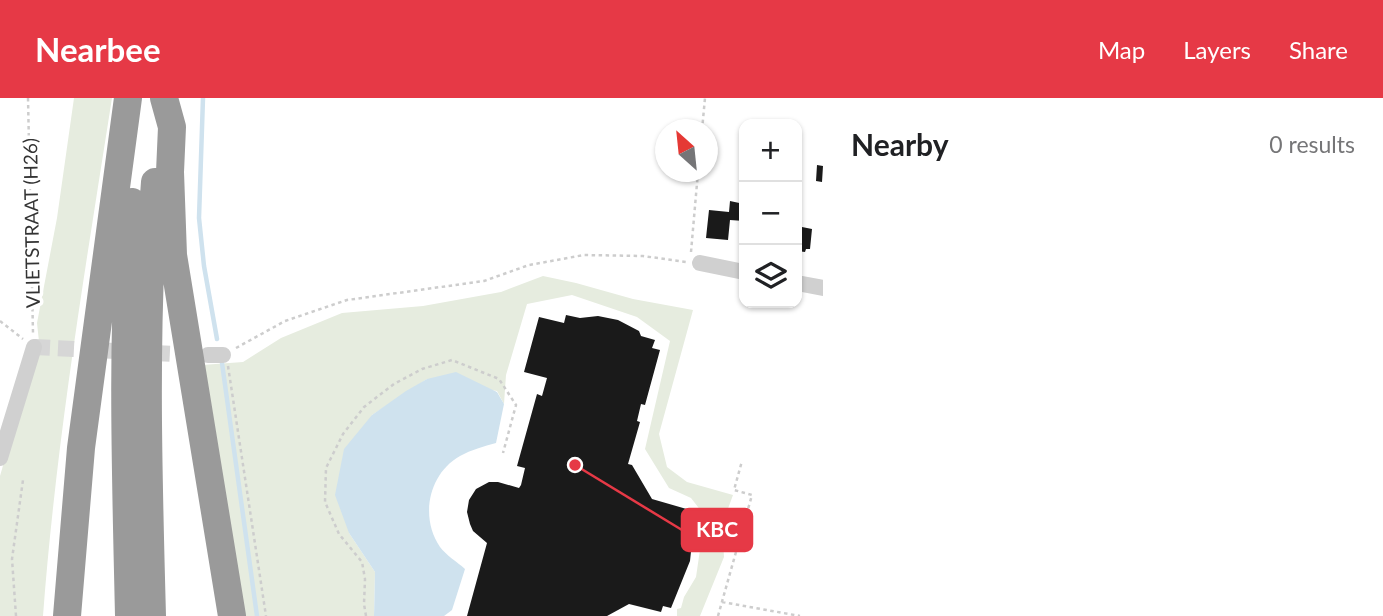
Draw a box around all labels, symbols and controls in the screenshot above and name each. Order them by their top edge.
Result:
text: Nearbee [35,29,161,69]
text: Map [1098,35,1145,64]
text: Layers [1183,35,1251,64]
text: Share [1289,35,1348,64]
north arrow [655,119,718,182]
map controls [739,119,802,308]
button: + [739,119,802,182]
text: Nearby [851,126,949,162]
text: 0 results [1269,130,1355,158]
street label: VLIETSTRAAT (H26) [18,138,44,308]
button: − [739,182,802,245]
button: layers [739,245,802,308]
callout: KBC [682,509,752,551]
text: KBC [696,516,738,541]

